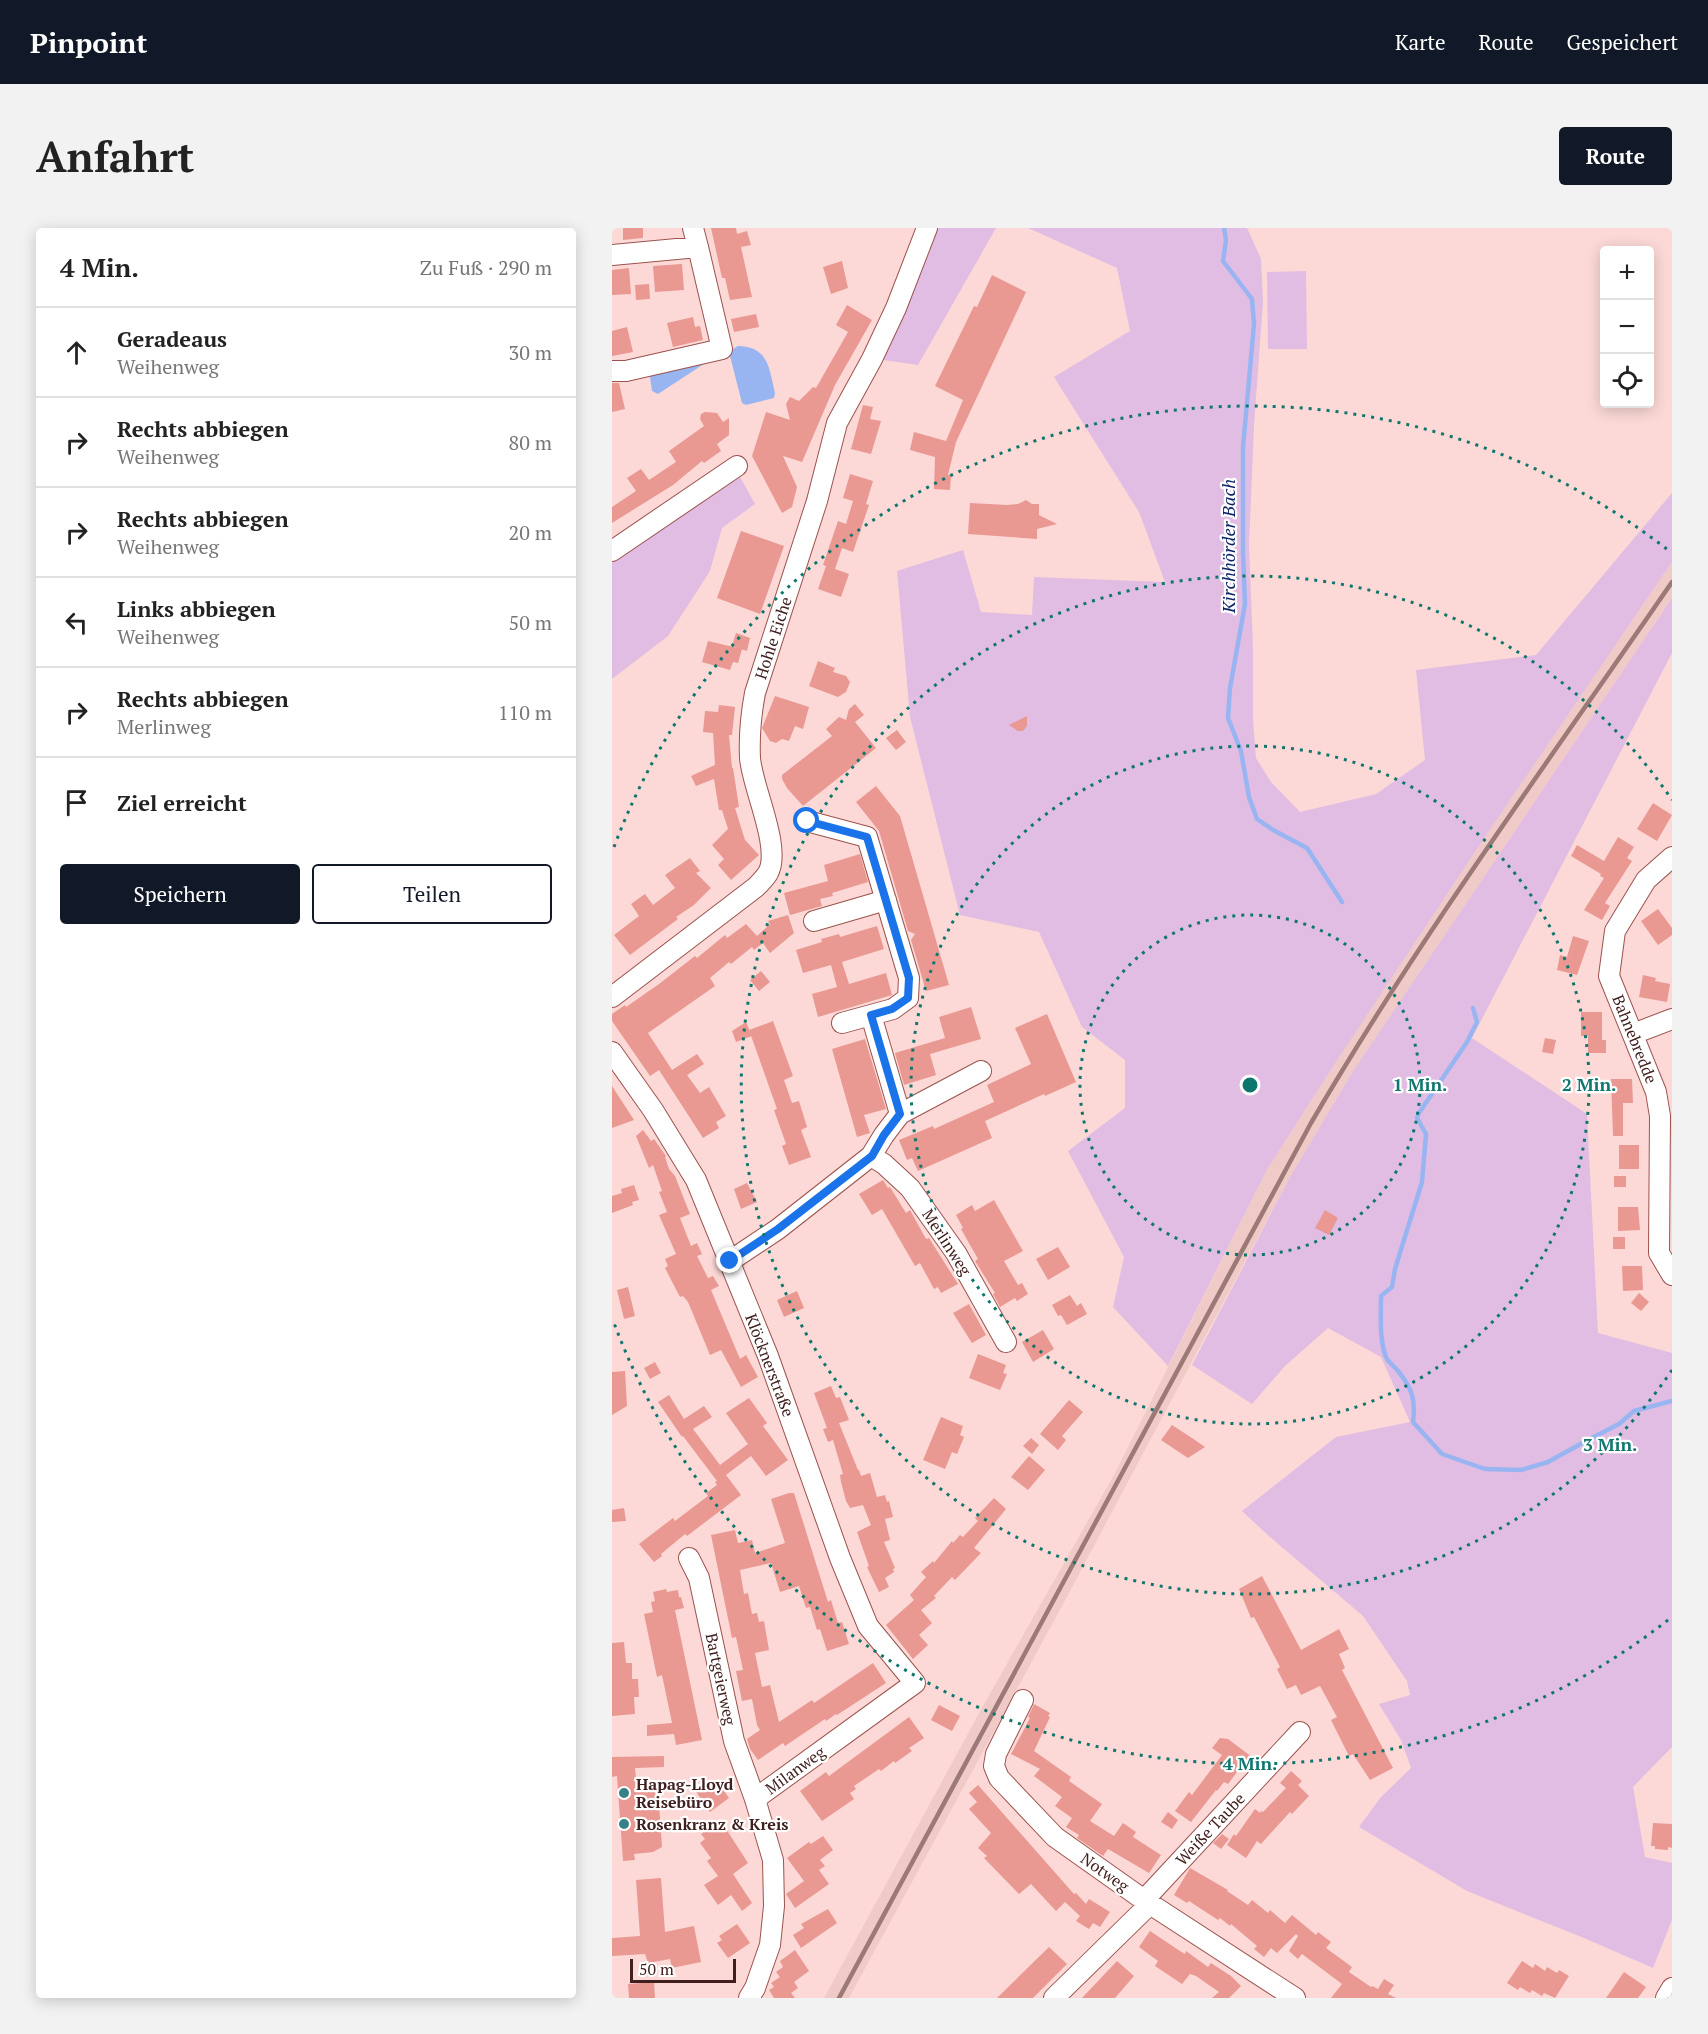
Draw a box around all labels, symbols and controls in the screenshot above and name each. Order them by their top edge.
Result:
text: Pinpoint [30,24,147,61]
text: Karte [1395,28,1446,56]
text: Route [1479,28,1534,56]
text: Gespeichert [1567,28,1678,56]
button: Route [1559,127,1672,185]
text: Anfahrt [36,128,194,184]
map controls [1600,246,1654,408]
button: + [1600,246,1654,300]
text: 4 Min. [60,250,139,284]
text: Zu Fuß · 290 m [420,254,552,281]
button: − [1600,300,1654,354]
text: Geradeaus [117,324,227,353]
icon: ahead [60,336,93,369]
text: 30 m [509,339,552,366]
text: Weihenweg [117,353,219,380]
button: locate [1600,354,1654,408]
text: Rechts abbiegen [117,414,289,443]
icon: right [60,426,93,459]
text: 80 m [509,429,552,456]
text: Weihenweg [117,443,219,470]
water label: Kirchhörder Bach [1216,479,1240,614]
text: Rechts abbiegen [117,504,289,533]
icon: right [60,516,93,549]
text: 20 m [509,519,552,546]
text: Weihenweg [117,533,219,560]
text: Links abbiegen [117,594,276,623]
street label: Hohle Eiche [749,594,797,682]
icon: left [60,606,93,639]
text: 50 m [509,609,552,636]
text: Weihenweg [117,623,219,650]
text: Rechts abbiegen [117,684,289,713]
icon: right [60,696,93,729]
text: 110 m [498,699,552,726]
text: Merlinweg [117,713,211,740]
icon: arrive [60,786,93,819]
text: Ziel erreicht [117,788,247,817]
route start [793,807,819,833]
button: Speichern [60,864,300,924]
button: Teilen [312,864,552,924]
street label: Bahnebredde [1607,991,1663,1087]
text: 1 Min. [1393,1072,1447,1096]
text: 2 Min. [1562,1072,1616,1096]
centre of rings [1240,1075,1260,1095]
street label: Merlinweg [917,1205,977,1280]
route end [716,1247,742,1273]
street label: Klöcknerstraße [740,1310,800,1420]
text: 3 Min. [1583,1432,1637,1456]
street label: Bartgeierweg [701,1631,742,1728]
street label: Milanweg [761,1740,830,1799]
text: 4 Min. [1223,1751,1277,1775]
place label: Hapag-Lloyd Reisebüro [636,1773,734,1813]
marker: Hapag-Lloyd Reisebüro [617,1786,631,1800]
street label: Weiße Taube [1170,1788,1250,1870]
place label: Rosenkranz & Kreis [636,1813,788,1835]
marker: Rosenkranz & Kreis [617,1817,631,1831]
street label: Notweg [1076,1847,1134,1897]
scale bar [630,1956,736,1984]
text: 50 m [639,1958,674,1980]

